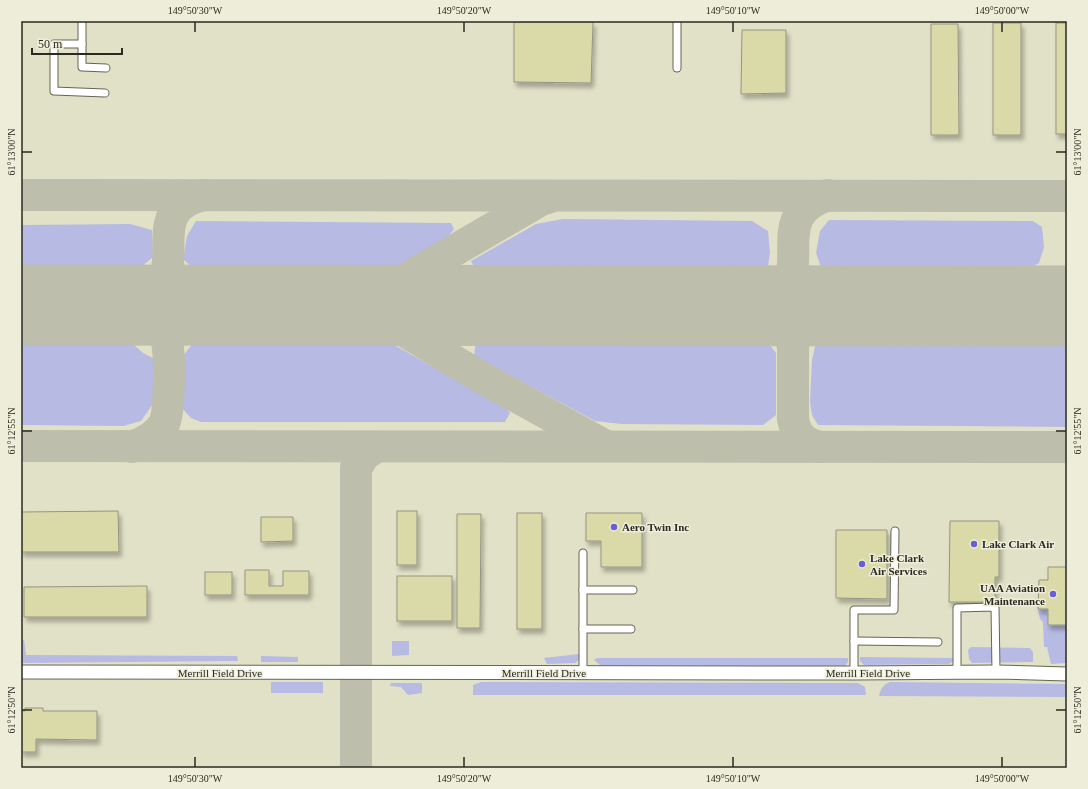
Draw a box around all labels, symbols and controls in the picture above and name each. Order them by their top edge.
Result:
text: 149°50'30"W [168,5,223,16]
text: 149°50'20"W [437,5,492,16]
text: 149°50'10"W [706,5,761,16]
text: 149°50'00"W [975,5,1030,16]
scale bar [32,30,122,56]
text: 50 m [38,37,63,51]
text: 61°13'00"N [6,128,17,176]
text: 61°13'00"N [1072,128,1083,176]
text: 61°12'55"N [6,407,17,455]
text: 61°12'55"N [1072,407,1083,455]
place label: Aero Twin Inc [622,521,689,533]
marker: Aero Twin Inc [609,522,619,532]
place label: Lake Clark Air [982,538,1054,550]
marker: Lake Clark Air [969,539,979,549]
place label: Lake Clark Air Services [870,552,928,577]
marker: Lake Clark Air Services [857,559,867,569]
place label: UAA Aviation Maintenance [980,582,1045,607]
marker: UAA Aviation Maintenance [1048,589,1058,599]
street label: Merrill Field Drive [178,667,262,679]
street label: Merrill Field Drive [502,667,586,679]
street label: Merrill Field Drive [826,667,910,679]
text: 61°12'50"N [6,686,17,734]
text: 61°12'50"N [1072,686,1083,734]
text: 149°50'30"W [168,773,223,784]
text: 149°50'20"W [437,773,492,784]
text: 149°50'10"W [706,773,761,784]
text: 149°50'00"W [975,773,1030,784]

